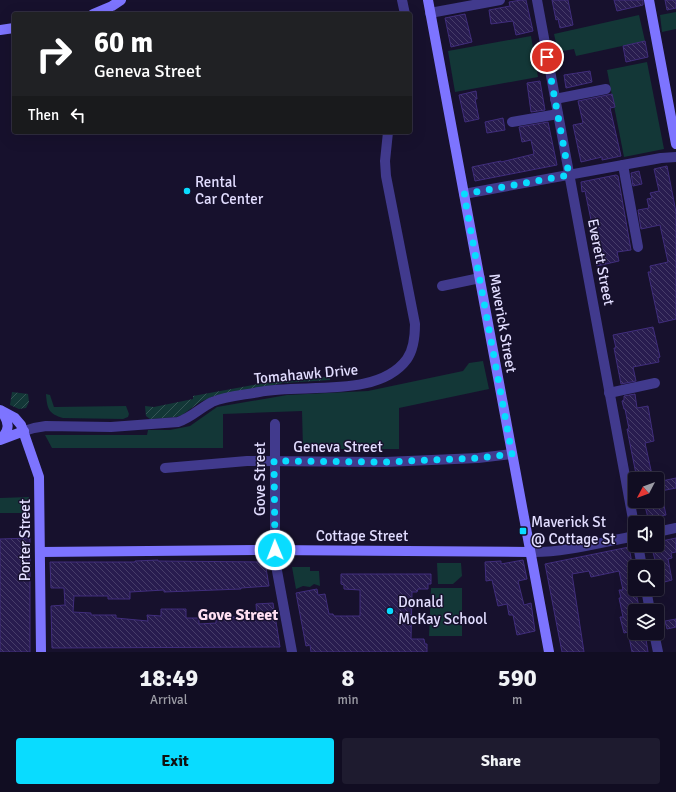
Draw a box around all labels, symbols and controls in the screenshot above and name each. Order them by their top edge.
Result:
text: 60 m [94,26,153,60]
icon: right [28,28,80,80]
pin [530,40,564,74]
icon: arrive [536,46,558,68]
text: Geneva Street [94,60,201,82]
icon: left [67,104,89,126]
text: Then [28,106,59,124]
place label: Rental Car Center [195,173,264,208]
marker: Rental Car Center [182,186,192,196]
street label: Everett Street [584,217,618,307]
street label: Maverick Street [485,272,521,374]
street label: Tomahawk Drive [253,360,359,388]
street label: Geneva Street [293,438,383,456]
street label: Gove Street [251,442,269,516]
north arrow [628,472,664,508]
map controls [628,472,664,640]
street label: Porter Street [16,499,34,581]
place label: Maverick St @ Cottage St [531,513,616,548]
button: sound [628,516,664,552]
marker: Maverick St @ Cottage St [518,526,528,536]
street label: Cottage Street [316,527,408,545]
position arrow [254,529,296,571]
button: search [628,560,664,596]
place label: Donald McKay School [398,593,487,628]
button: layers [628,604,664,640]
district label: Gove Street [198,605,278,625]
marker: Donald McKay School [385,606,395,616]
text: 18:49 [139,663,198,693]
text: 8 [342,663,354,693]
text: 590 [498,663,537,693]
text: Arrival [150,692,187,708]
text: min [338,692,359,708]
text: m [512,692,522,708]
button: Exit [16,738,334,784]
button: Share [342,738,660,784]

